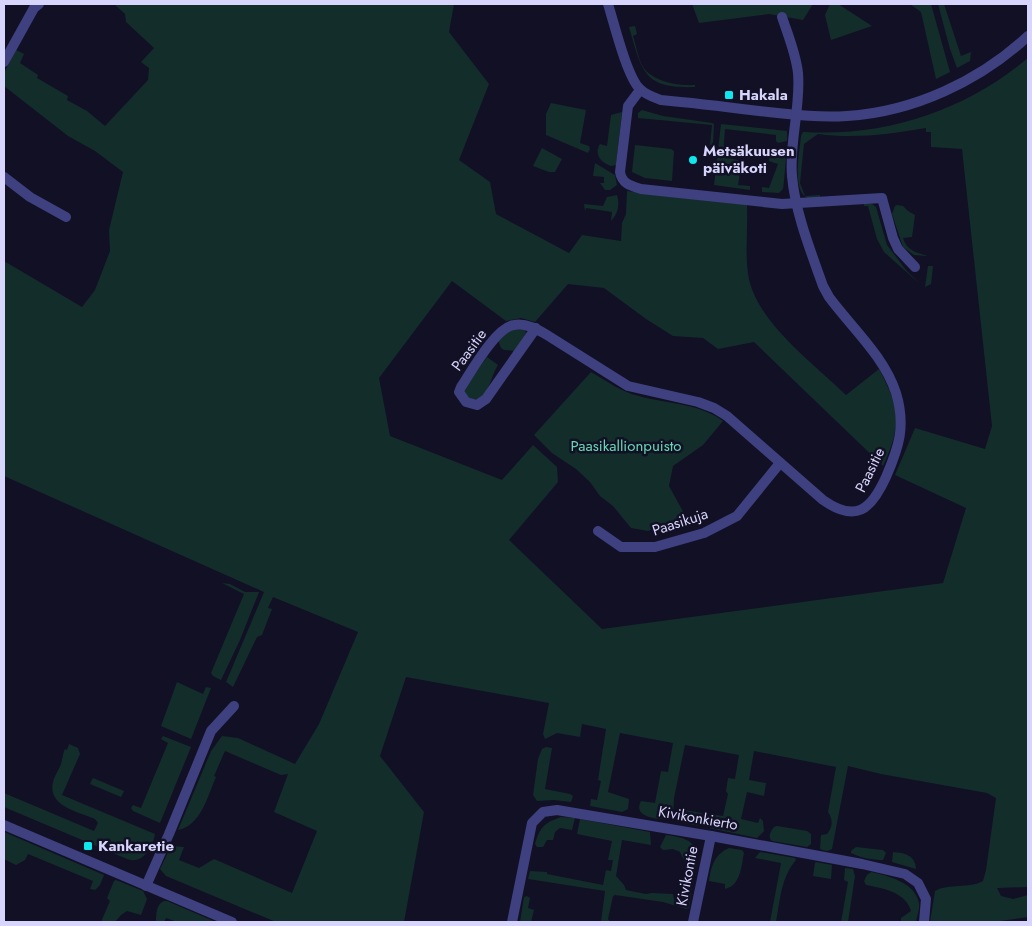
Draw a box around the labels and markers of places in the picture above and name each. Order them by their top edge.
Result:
place label: Hakala [739,84,788,106]
marker: Hakala [723,89,735,101]
place label: Metsäkuusen päiväkoti [703,140,795,179]
marker: Metsäkuusen päiväkoti [687,154,699,166]
place label: Kankaretie [98,835,174,857]
marker: Kankaretie [82,840,94,852]

